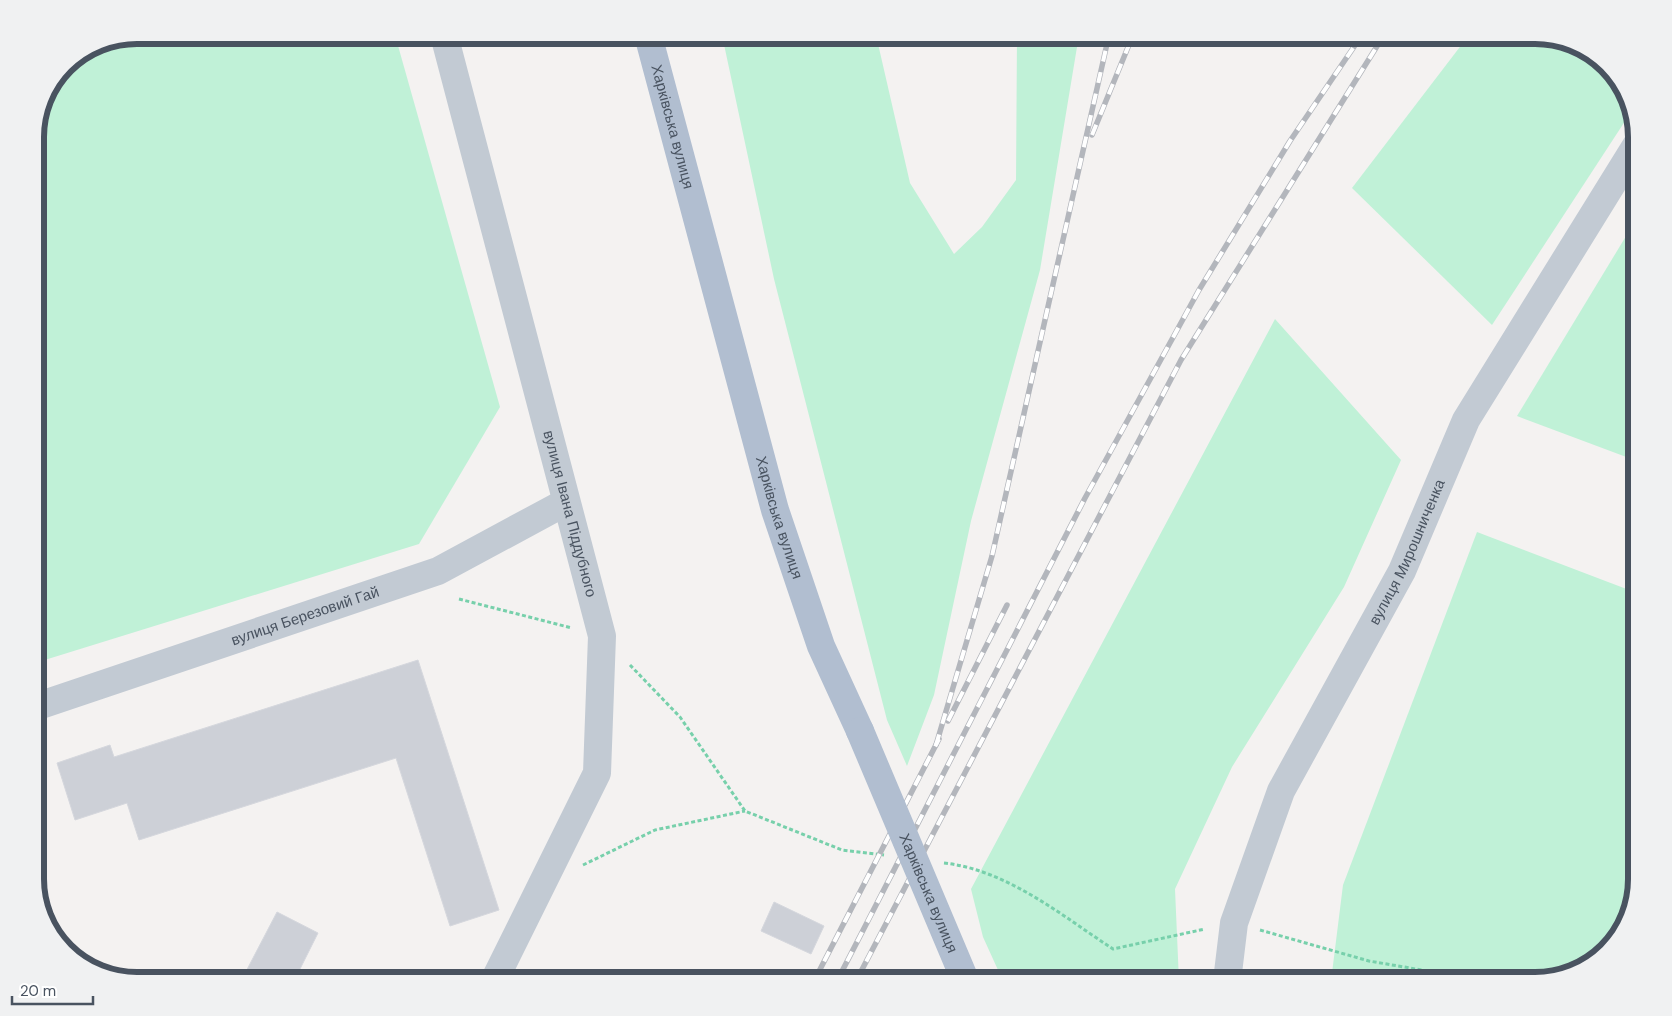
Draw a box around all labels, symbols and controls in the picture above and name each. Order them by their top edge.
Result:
street label: Харківська вулиця [646,63,699,191]
street label: вулиця Івана Піддубного [538,428,601,599]
street label: Харківська вулиця [751,454,808,582]
street label: вулиця Мирошниченка [1364,476,1450,628]
street label: вулиця Березовий Гай [228,582,382,650]
street label: Харківська вулиця [894,830,962,956]
scale bar [12,974,94,1006]
text: 20 m [20,981,56,1001]

